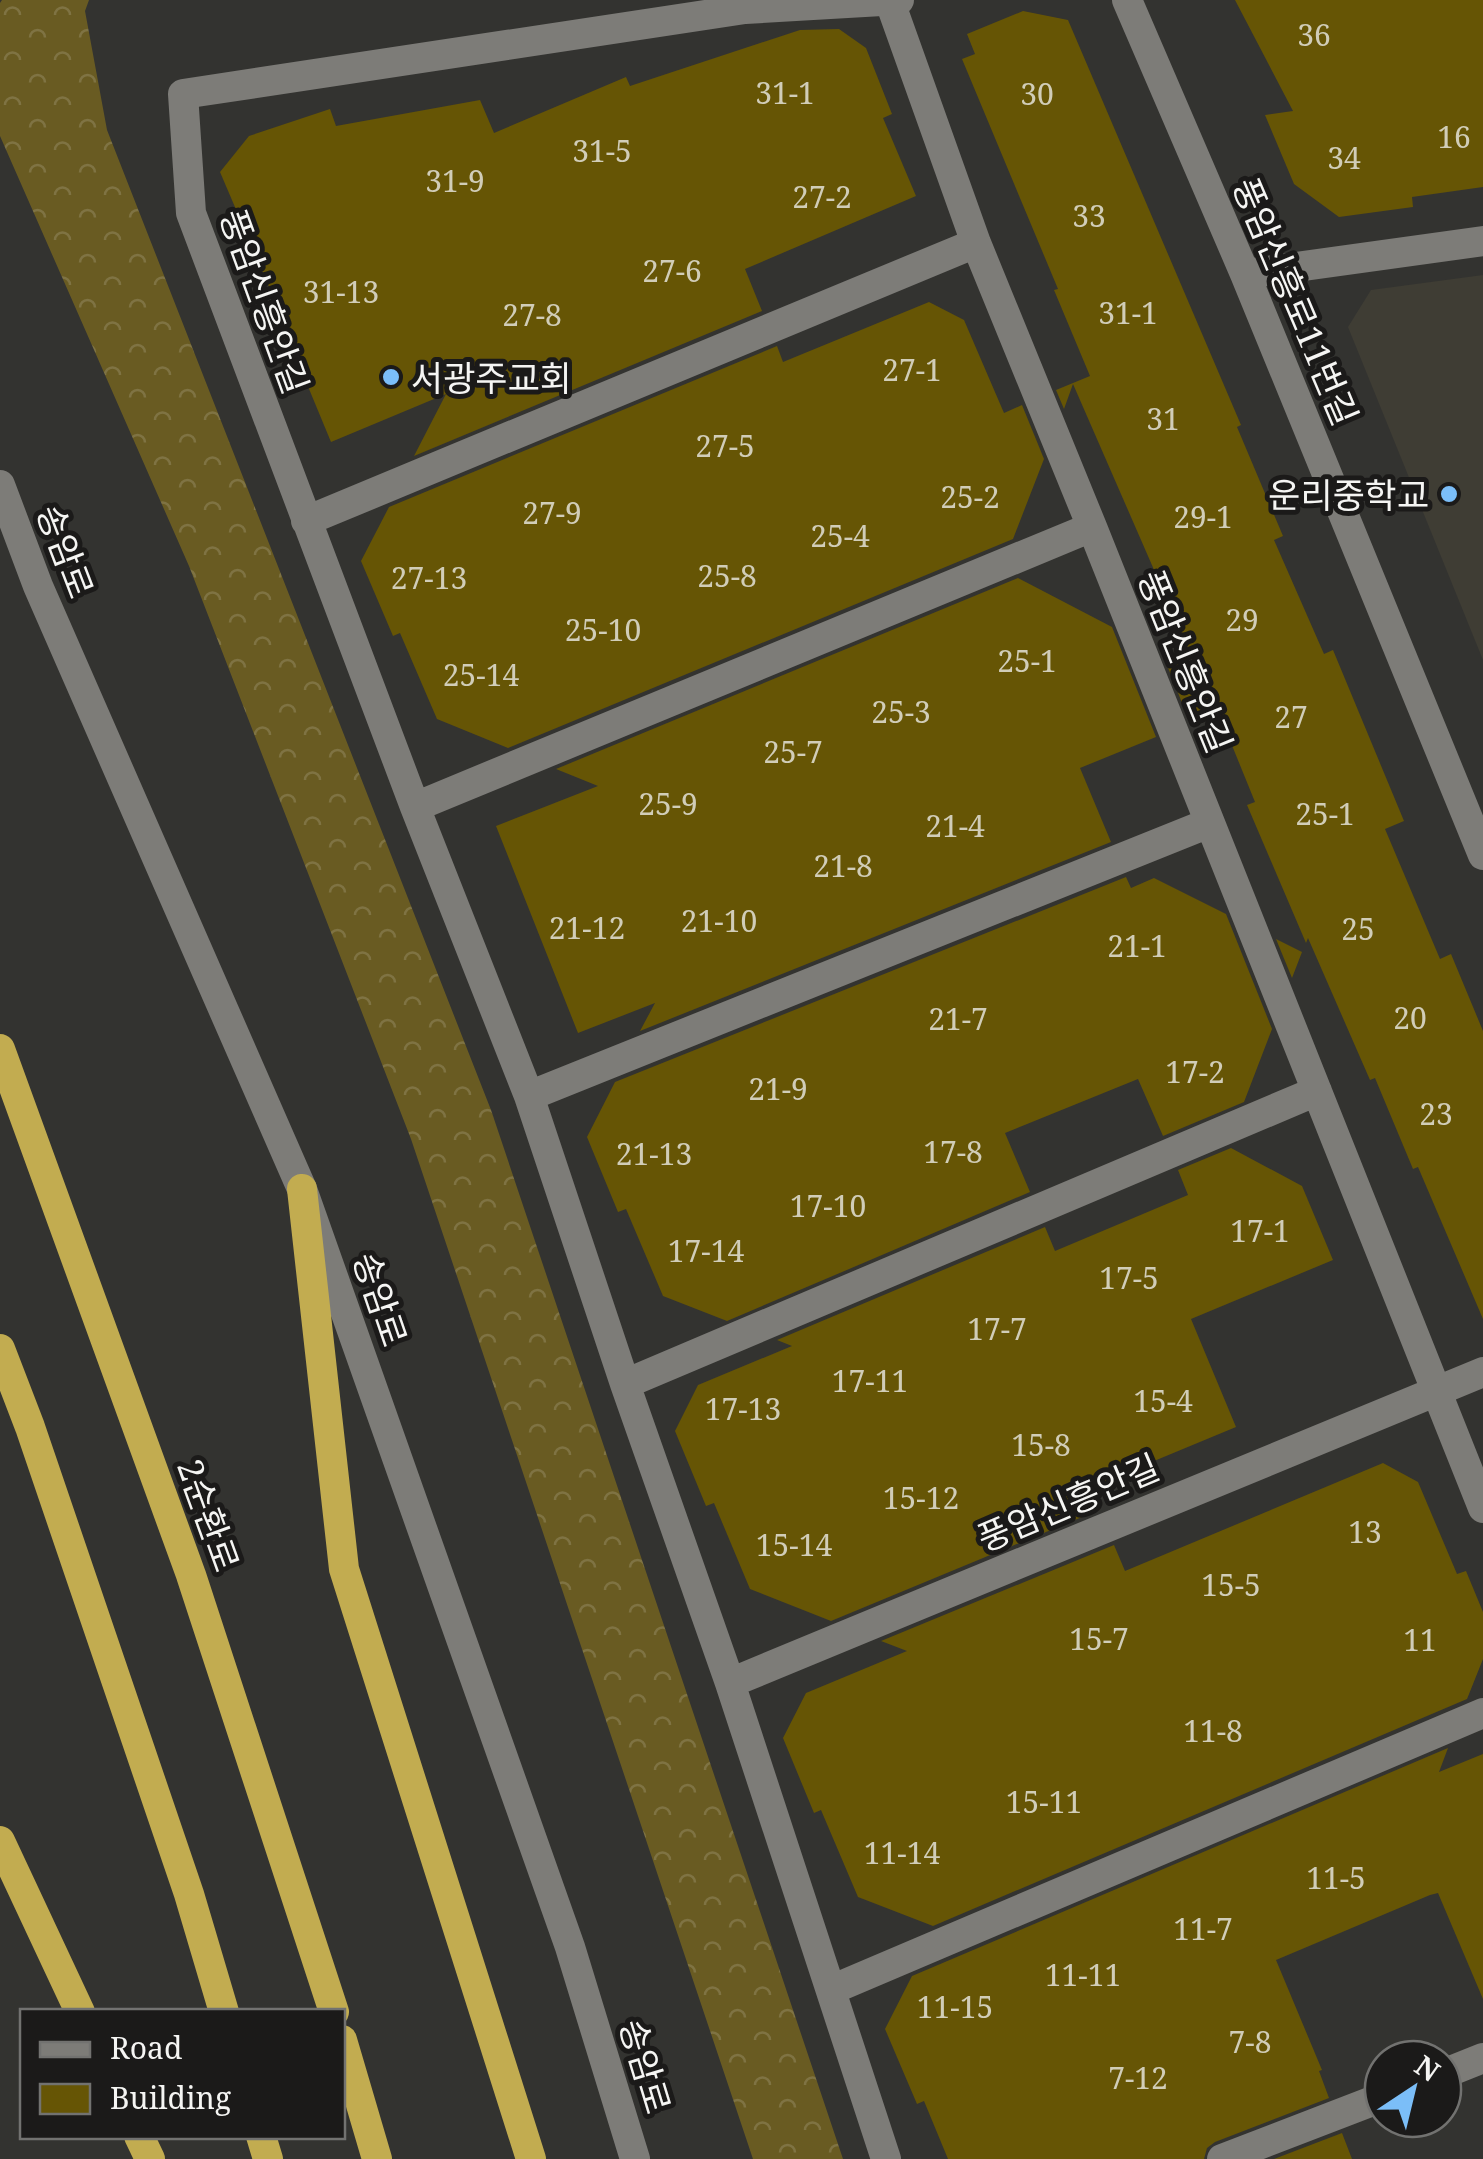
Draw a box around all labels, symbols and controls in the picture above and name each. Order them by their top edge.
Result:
house number: 36 [1297,14,1331,55]
house number: 31-1 [755,72,815,113]
house number: 30 [1020,73,1054,114]
house number: 16 [1437,116,1471,157]
house number: 31-5 [572,130,632,171]
house number: 34 [1327,137,1361,178]
house number: 31-9 [425,160,485,201]
street label: 풍암신흥로11번길 [1223,170,1369,432]
house number: 27-2 [792,176,852,217]
house number: 33 [1072,195,1106,236]
street label: 풍암신흥안길 [210,202,320,400]
house number: 27-6 [642,250,702,291]
house number: 31-13 [303,271,379,312]
house number: 31-1 [1098,292,1158,333]
house number: 27-8 [502,294,562,335]
house number: 27-1 [882,349,942,390]
place label: 서광주교회 [411,354,572,401]
marker: 서광주교회 [380,366,402,388]
house number: 31 [1146,398,1180,439]
house number: 27-5 [695,425,755,466]
place label: 운리중학교 [1268,471,1429,518]
house number: 25-2 [940,476,1000,517]
marker: 운리중학교 [1438,483,1460,505]
house number: 27-9 [522,492,582,533]
house number: 29-1 [1173,496,1233,537]
street label: 송암로 [27,497,105,605]
house number: 25-4 [810,515,870,556]
house number: 25-8 [697,555,757,596]
house number: 27-13 [391,557,467,598]
street label: 풍암신흥안길 [1128,563,1244,759]
house number: 29 [1225,599,1259,640]
house number: 25-10 [565,609,641,650]
house number: 25-1 [997,640,1057,681]
house number: 25-14 [443,654,519,695]
house number: 25-3 [871,691,931,732]
house number: 27 [1274,696,1308,737]
house number: 25-7 [763,731,823,772]
house number: 25-9 [638,783,698,824]
house number: 25-1 [1295,793,1355,834]
house number: 21-4 [925,805,985,846]
house number: 21-8 [813,845,873,886]
house number: 21-10 [681,900,757,941]
house number: 21-12 [549,907,625,948]
house number: 25 [1341,908,1375,949]
house number: 21-1 [1107,925,1167,966]
house number: 20 [1393,997,1427,1038]
house number: 21-7 [928,998,988,1039]
house number: 17-2 [1165,1051,1225,1092]
house number: 21-9 [748,1068,808,1109]
house number: 23 [1419,1093,1453,1134]
house number: 17-8 [923,1131,983,1172]
house number: 21-13 [616,1133,692,1174]
house number: 17-10 [790,1185,866,1226]
house number: 17-1 [1230,1210,1290,1251]
house number: 17-14 [668,1230,744,1271]
street label: 송암로 [343,1246,419,1352]
house number: 17-5 [1099,1257,1159,1298]
house number: 17-7 [967,1308,1027,1349]
house number: 17-11 [832,1360,908,1401]
house number: 15-4 [1133,1380,1193,1421]
house number: 17-13 [705,1388,781,1429]
house number: 15-8 [1011,1424,1071,1465]
street label: 풍암신흥안길 [970,1443,1166,1561]
street label: 2순환로 [167,1452,251,1578]
house number: 15-12 [883,1477,959,1518]
house number: 13 [1348,1511,1382,1552]
house number: 15-14 [756,1524,832,1565]
house number: 15-5 [1201,1564,1261,1605]
house number: 15-7 [1069,1618,1129,1659]
house number: 11 [1403,1619,1437,1660]
house number: 11-8 [1183,1710,1243,1751]
house number: 15-11 [1006,1781,1082,1822]
house number: 11-14 [864,1832,940,1873]
house number: 11-5 [1306,1857,1366,1898]
house number: 11-7 [1173,1908,1233,1949]
house number: 11-11 [1045,1954,1121,1995]
house number: 11-15 [917,1986,993,2027]
legend [20,2009,345,2139]
street label: 송암로 [609,2013,683,2119]
house number: 7-8 [1229,2021,1271,2062]
text: Road [110,2027,182,2068]
north arrow [1363,2039,1463,2139]
text: N [1408,2046,1448,2090]
house number: 7-12 [1108,2057,1168,2098]
text: Building [110,2077,231,2118]

